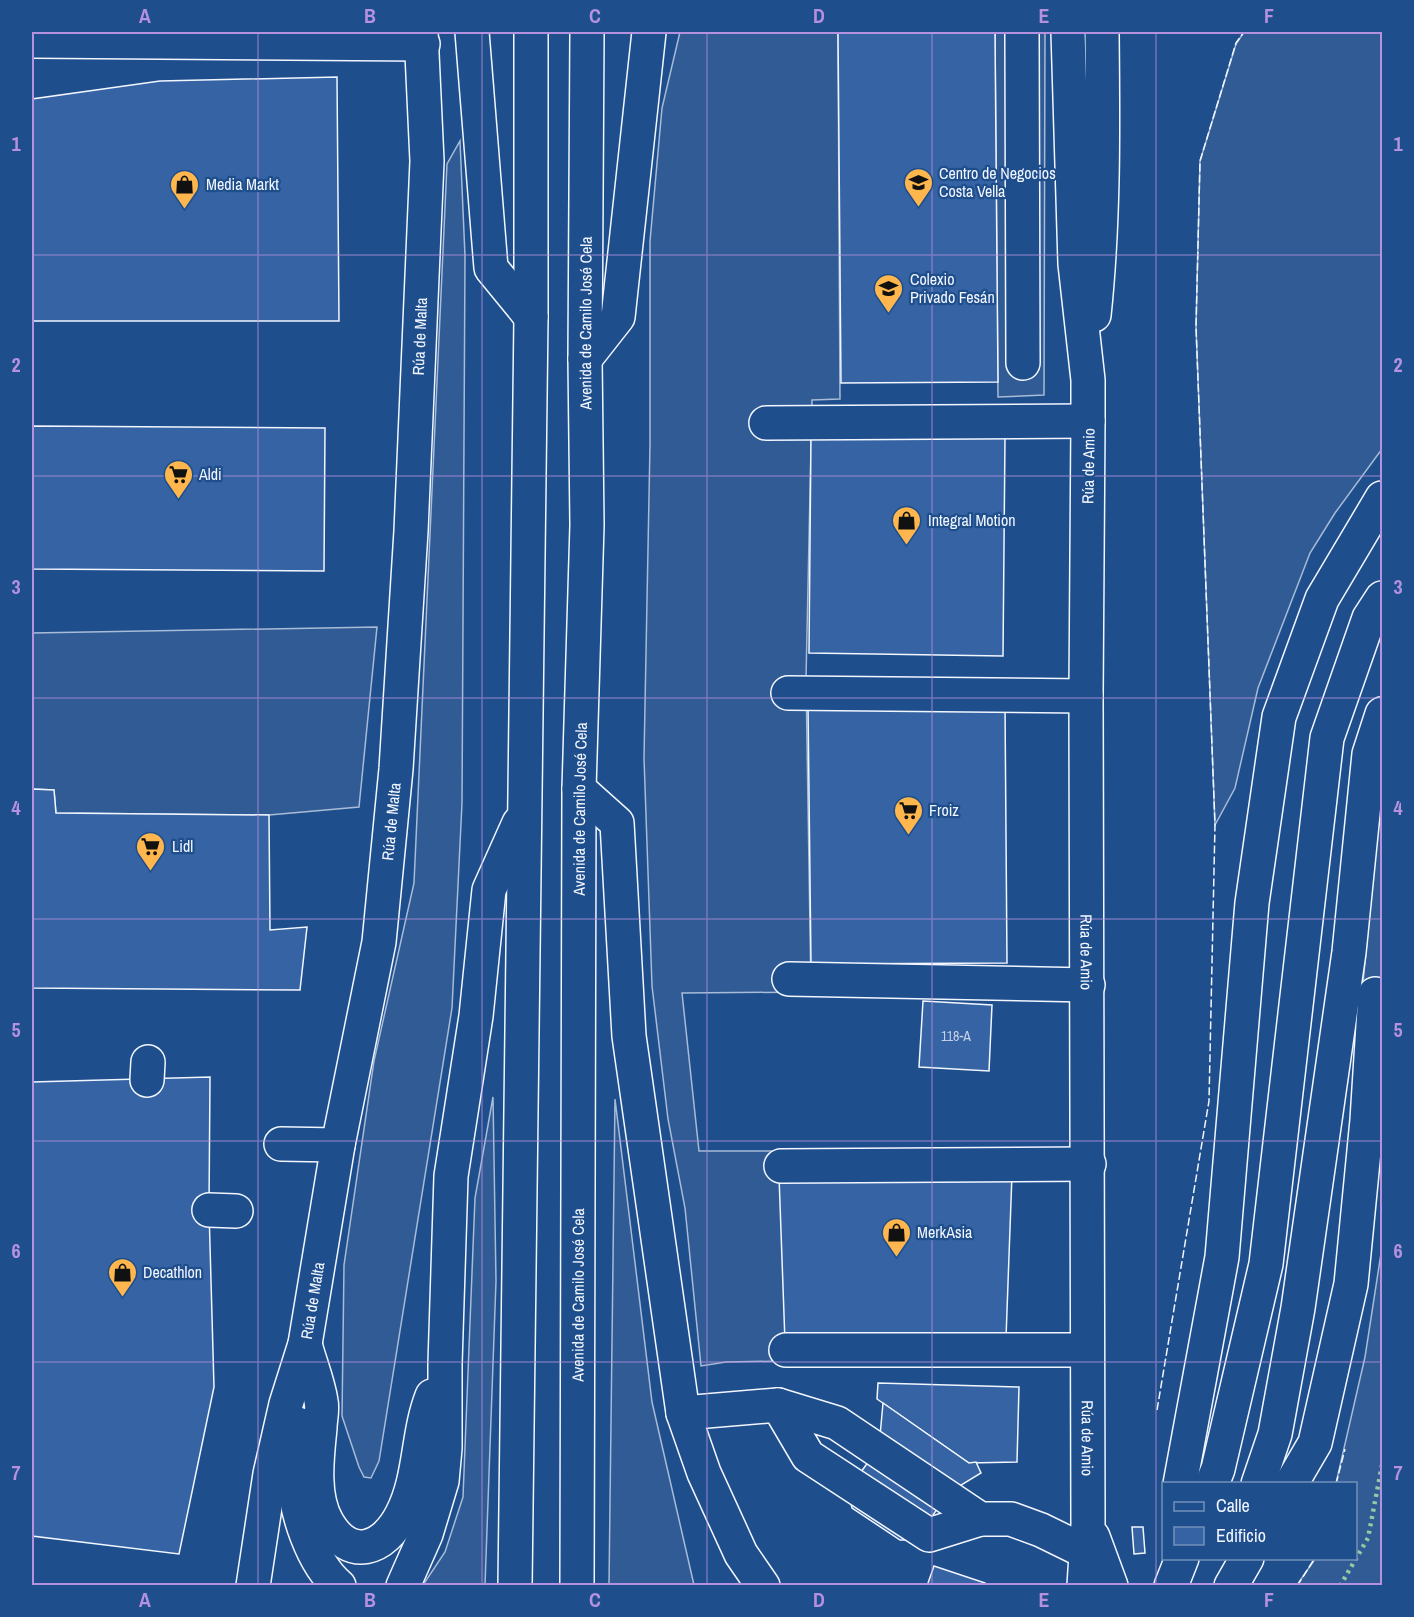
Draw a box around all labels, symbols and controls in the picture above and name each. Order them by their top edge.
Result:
text: A [139,2,151,29]
text: B [364,2,376,29]
text: C [589,2,601,29]
text: D [813,2,825,29]
text: E [1039,2,1050,29]
text: F [1264,2,1274,29]
text: 1 [11,130,21,157]
text: 1 [1393,130,1403,157]
place label: Centro de Negocios Costa Vella [939,162,1056,202]
school or university icon: Centro de Negocios Costa Vella [902,166,934,208]
shop icon: Media Markt [169,168,201,210]
place label: Media Markt [206,173,279,195]
street label: Avenida de Camilo José Cela [574,236,597,411]
place label: Colexio Privado Fesán [910,268,995,308]
school or university icon: Colexio Privado Fesán [873,272,905,314]
street label: Rúa de Malta [407,296,432,376]
text: 2 [11,351,21,378]
text: 2 [1393,351,1403,378]
street label: Rúa de Amio [1076,428,1100,504]
supermarket icon: Aldi [162,458,194,500]
place label: Aldi [198,463,222,485]
shop icon: Integral Motion [891,504,923,546]
place label: Integral Motion [928,509,1016,531]
text: 3 [11,573,21,600]
text: 3 [1393,573,1403,600]
street label: Avenida de Camilo José Cela [568,721,592,897]
street label: Rúa de Malta [376,781,406,861]
text: 4 [11,794,21,821]
supermarket icon: Froiz [892,794,924,836]
text: 4 [1393,794,1403,821]
place label: Froiz [929,799,959,821]
supermarket icon: Lidl [135,830,167,872]
place label: Lidl [172,835,193,857]
street label: Rúa de Amio [1076,914,1098,990]
text: 5 [11,1016,21,1043]
text: 5 [1393,1016,1403,1043]
house number: 118-A [941,1027,971,1045]
street label: Avenida de Camilo José Cela [567,1208,589,1383]
shop icon: MerkAsia [880,1216,912,1258]
place label: MerkAsia [917,1221,973,1243]
text: 6 [11,1237,21,1264]
text: 6 [1393,1237,1403,1264]
shop icon: Decathlon [106,1256,138,1298]
street label: Rúa de Malta [295,1260,330,1341]
place label: Decathlon [143,1261,202,1283]
street label: Rúa de Amio [1077,1400,1099,1476]
text: 7 [11,1459,21,1486]
text: 7 [1393,1459,1403,1486]
legend [1162,1482,1357,1560]
text: Calle [1216,1493,1250,1518]
text: Edificio [1216,1523,1266,1548]
text: A [139,1586,151,1613]
text: B [364,1586,376,1613]
text: C [589,1586,601,1613]
text: D [813,1586,825,1613]
text: E [1039,1586,1050,1613]
text: F [1264,1586,1274,1613]

